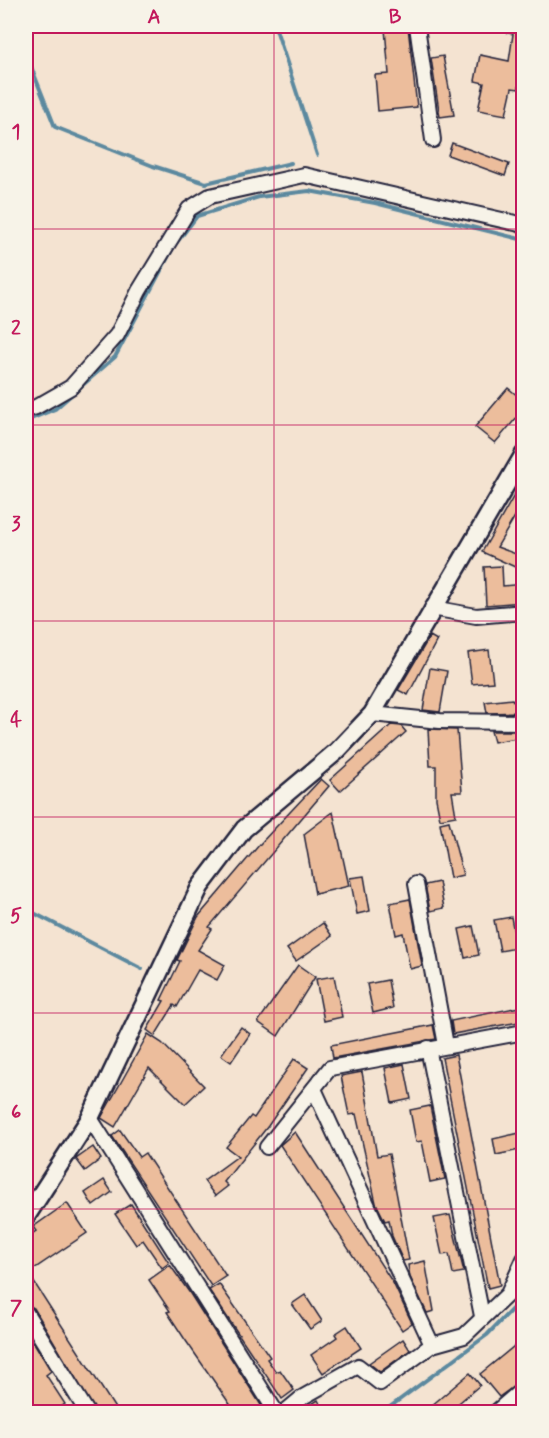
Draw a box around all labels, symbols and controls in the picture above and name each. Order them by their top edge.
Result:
text: A [147,4,161,31]
text: B [389,4,402,31]
text: 1 [12,119,20,146]
text: 2 [11,315,21,342]
text: 3 [11,511,21,538]
text: 4 [10,707,22,734]
text: 5 [10,903,22,930]
text: 6 [11,1099,21,1126]
text: 7 [10,1295,22,1322]

